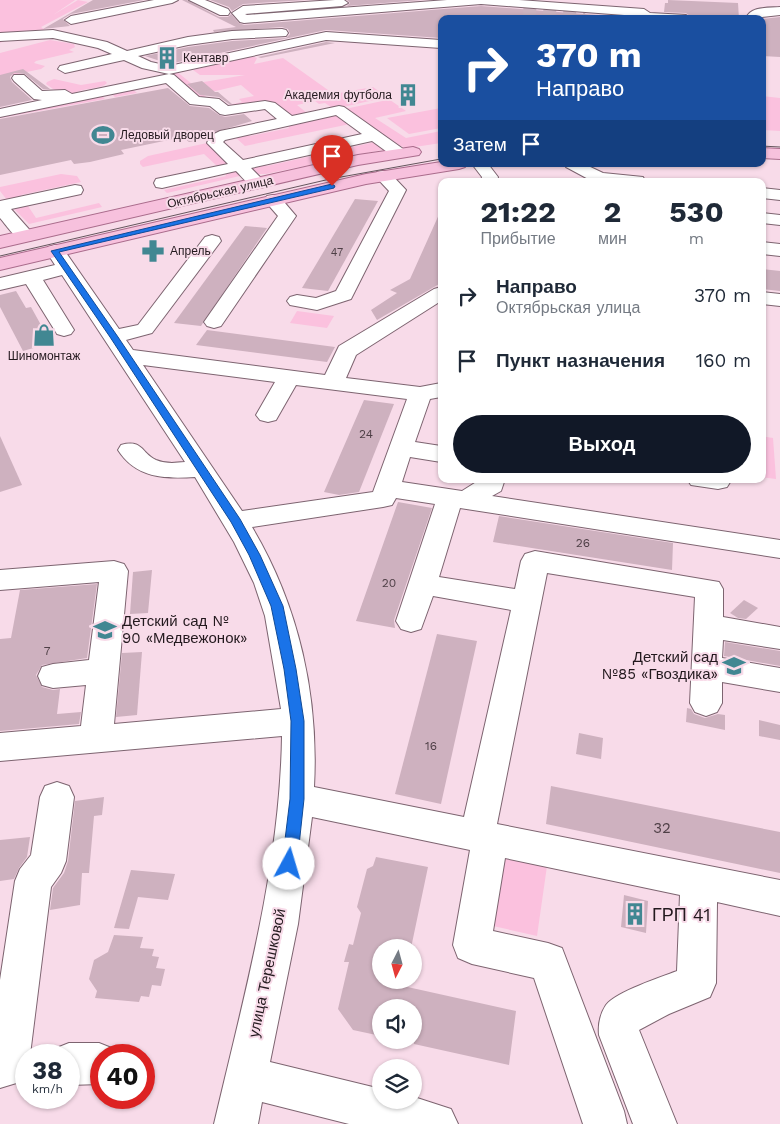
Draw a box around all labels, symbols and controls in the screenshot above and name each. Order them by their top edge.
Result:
text: 370 m [536,34,642,76]
icon: right [453,35,518,100]
building icon: Кентавр [154,45,180,71]
place label: Кентавр [183,51,229,65]
text: Направо [536,76,624,101]
building icon: Академия футбола [395,82,421,108]
place label: Академия футбола [284,88,392,102]
sports icon: Ледовый дворец [90,122,116,148]
place label: Ледовый дворец [120,128,214,142]
icon: arrive [517,130,545,158]
text: Затем [453,133,507,156]
pin [311,135,353,186]
icon: arrive [318,142,346,170]
street label: Октябрьская улица [166,173,275,211]
text: 21:22 [480,194,556,229]
text: 2 [604,194,621,229]
text: 530 [669,194,724,229]
text: Прибытие [480,229,556,248]
text: мин [598,229,627,248]
text: m [689,229,704,248]
pharmacy icon: Апрель [140,238,166,264]
place label: Апрель [170,244,211,258]
house number: 47 [331,246,343,259]
text: Направо [496,275,577,298]
icon: right [453,282,481,310]
text: 370 m [694,284,751,307]
text: Октябрьская улица [496,298,640,317]
shop icon: Шиномонтаж [31,322,57,348]
icon: arrive [453,347,481,375]
place label: Шиномонтаж [8,349,80,363]
text: Пункт назначения [496,349,665,372]
text: 160 m [696,349,751,372]
button: Выход [453,415,751,473]
house number: 24 [359,427,373,441]
house number: 26 [576,536,590,550]
house number: 20 [382,576,396,590]
place label: Детский сад № 90 «Медвежонок» [122,612,247,647]
school or university icon: Детский сад № 90 «Медвежонок» [92,617,118,643]
house number: 7 [44,644,51,658]
place label: Детский сад №85 «Гвоздика» [602,648,718,683]
school or university icon: Детский сад №85 «Гвоздика» [721,653,747,679]
house number: 16 [425,739,437,753]
house number: 32 [653,819,671,837]
position arrow [262,837,314,889]
building icon: ГРП 41 [622,901,648,927]
place label: ГРП 41 [652,904,711,925]
street label: улица Терешковой [245,907,289,1039]
north arrow [372,939,422,989]
map controls [372,939,422,1109]
button: sound [372,999,422,1049]
speed limit sign: 40 [90,1044,155,1109]
text: 38 [32,1056,63,1085]
button: layers [372,1059,422,1109]
text: km/h [32,1082,63,1096]

